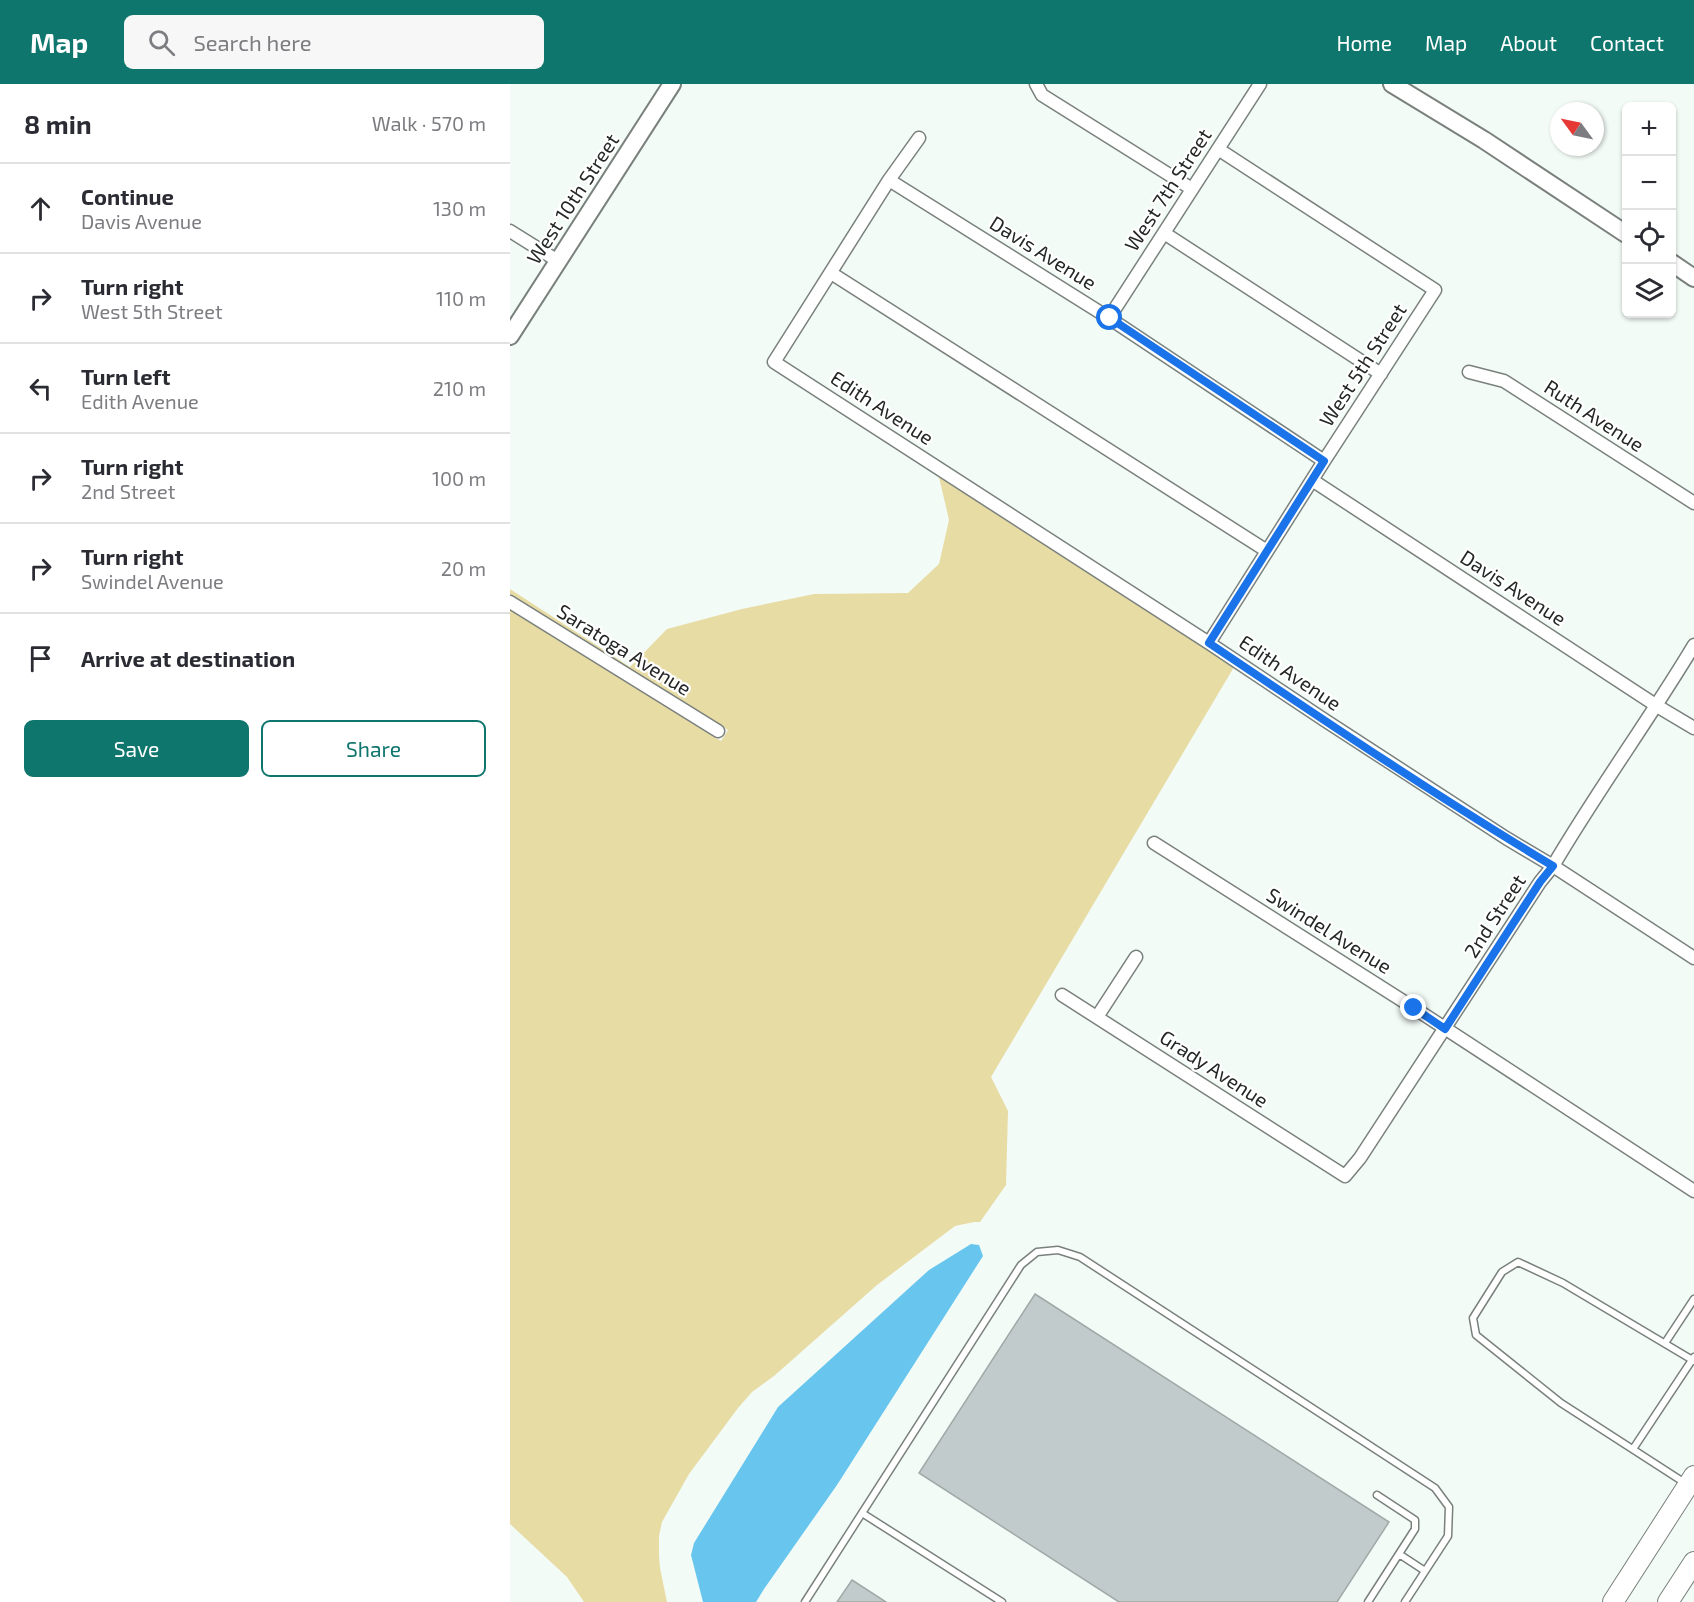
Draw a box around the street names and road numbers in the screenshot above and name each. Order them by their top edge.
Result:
street label: West 7th Street [1119,123,1216,255]
street label: West 10th Street [521,128,624,268]
street label: Davis Avenue [986,210,1101,294]
street label: West 5th Street [1314,298,1411,430]
street label: Edith Avenue [827,365,939,449]
street label: Ruth Avenue [1540,374,1649,456]
street label: Davis Avenue [1456,544,1571,630]
street label: Saratoga Avenue [553,598,696,700]
street label: Edith Avenue [1235,629,1346,715]
street label: 2nd Street [1458,869,1530,962]
street label: Swindel Avenue [1263,882,1396,978]
street label: Grady Avenue [1156,1024,1273,1112]

